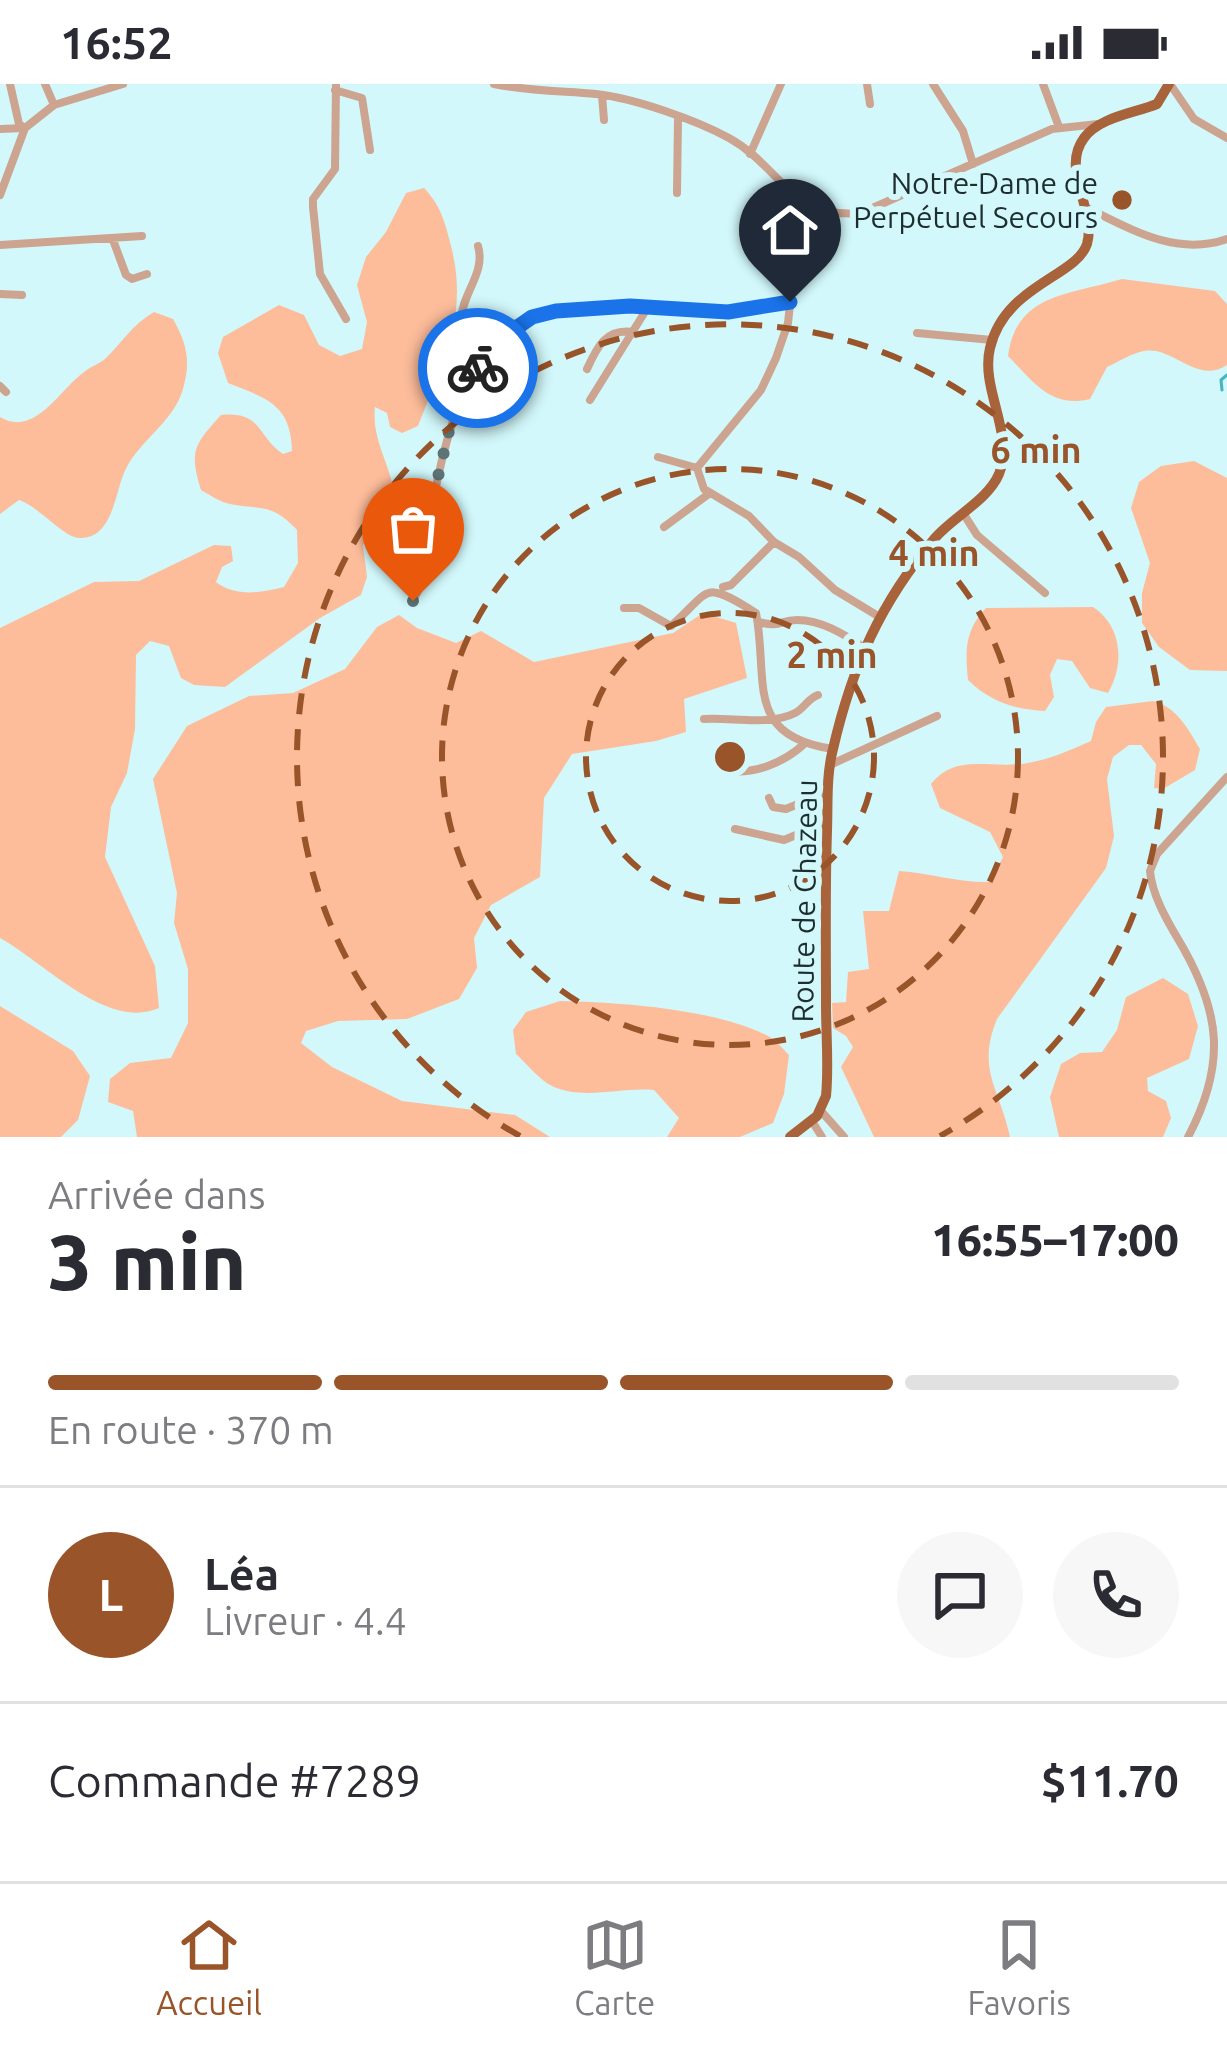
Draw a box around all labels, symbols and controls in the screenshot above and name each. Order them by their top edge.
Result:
text: 16:52 [60,17,173,68]
place label: Notre-Dame de Perpétuel Secours [853,166,1098,234]
pin [739,179,841,302]
marker: Notre-Dame de Perpétuel Secours [1109,187,1135,213]
icon: home [757,197,823,263]
courier [418,308,538,428]
icon: bike [445,335,511,401]
text: 6 min [991,429,1081,470]
pin [362,478,464,601]
icon: bag [380,496,446,562]
text: 4 min [889,532,979,573]
text: 2 min [787,634,877,675]
centre of rings [709,736,751,778]
street label: Route de Chazeau [785,779,823,1023]
text: Arrivée dans [48,1173,265,1216]
text: 16:55–17:00 [931,1214,1179,1265]
text: 3 min [48,1217,246,1305]
text: En route · 370 m [48,1408,334,1451]
button: chat [897,1532,1023,1658]
button: phone [1053,1532,1179,1658]
text: Léa [204,1548,279,1599]
text: L [99,1569,123,1620]
text: Livreur · 4.4 [204,1599,407,1642]
text: Commande #7289 [48,1755,421,1806]
text: $11.70 [1041,1755,1179,1806]
tab: Accueil [156,1912,262,2021]
tab: Carte [574,1912,655,2021]
tab: Favoris [968,1912,1071,2021]

